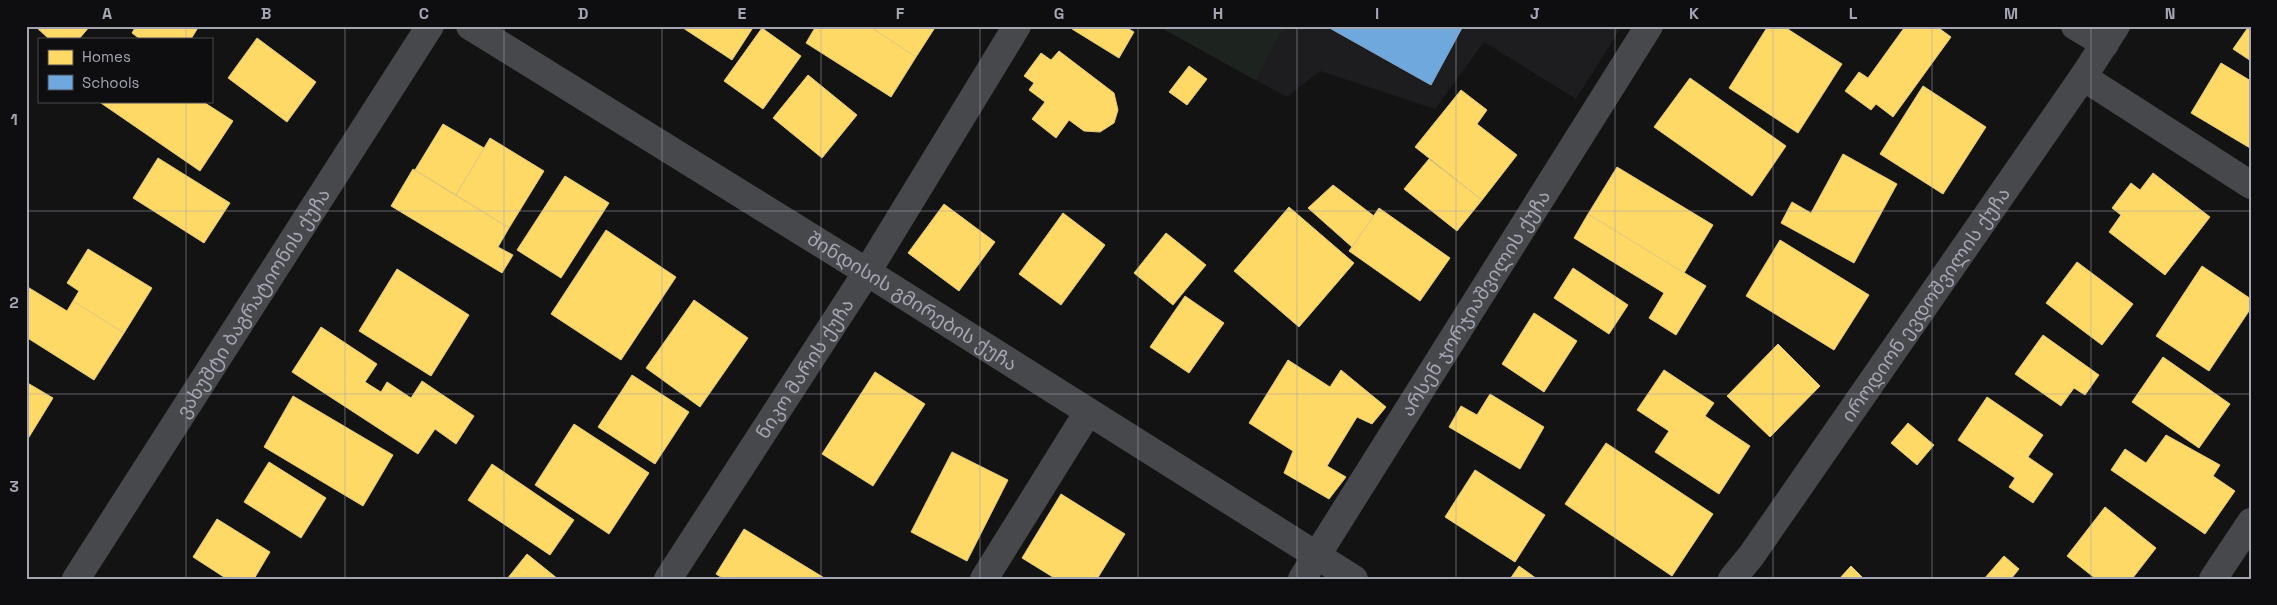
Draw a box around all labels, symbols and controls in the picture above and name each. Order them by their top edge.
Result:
text: A [102,3,112,24]
text: B [261,3,271,24]
text: C [419,3,429,24]
text: D [578,3,588,24]
text: E [738,3,747,24]
text: F [896,3,905,24]
text: G [1054,3,1064,24]
text: H [1213,3,1223,24]
text: I [1375,3,1379,24]
text: J [1530,3,1540,24]
text: K [1689,3,1699,24]
text: L [1849,3,1858,24]
text: M [2004,3,2018,24]
text: N [2165,3,2175,24]
legend [38,38,212,102]
text: Homes [82,47,131,66]
text: Schools [82,73,140,92]
text: 1 [10,109,18,130]
street label: იროდიონ ევდოშვილის ქუჩა [1835,182,2015,427]
street label: ვახუშტი ბაგრატიონის ქუჩა [170,183,336,422]
street label: არსენ ჯორჯიაშვილის ქუჩა [1395,185,1556,421]
street label: შინდისის გმირების ქუჩა [803,226,1022,376]
text: 2 [9,292,19,313]
street label: ნიკო მარის ქუჩა [750,294,859,443]
text: 3 [9,476,19,497]

